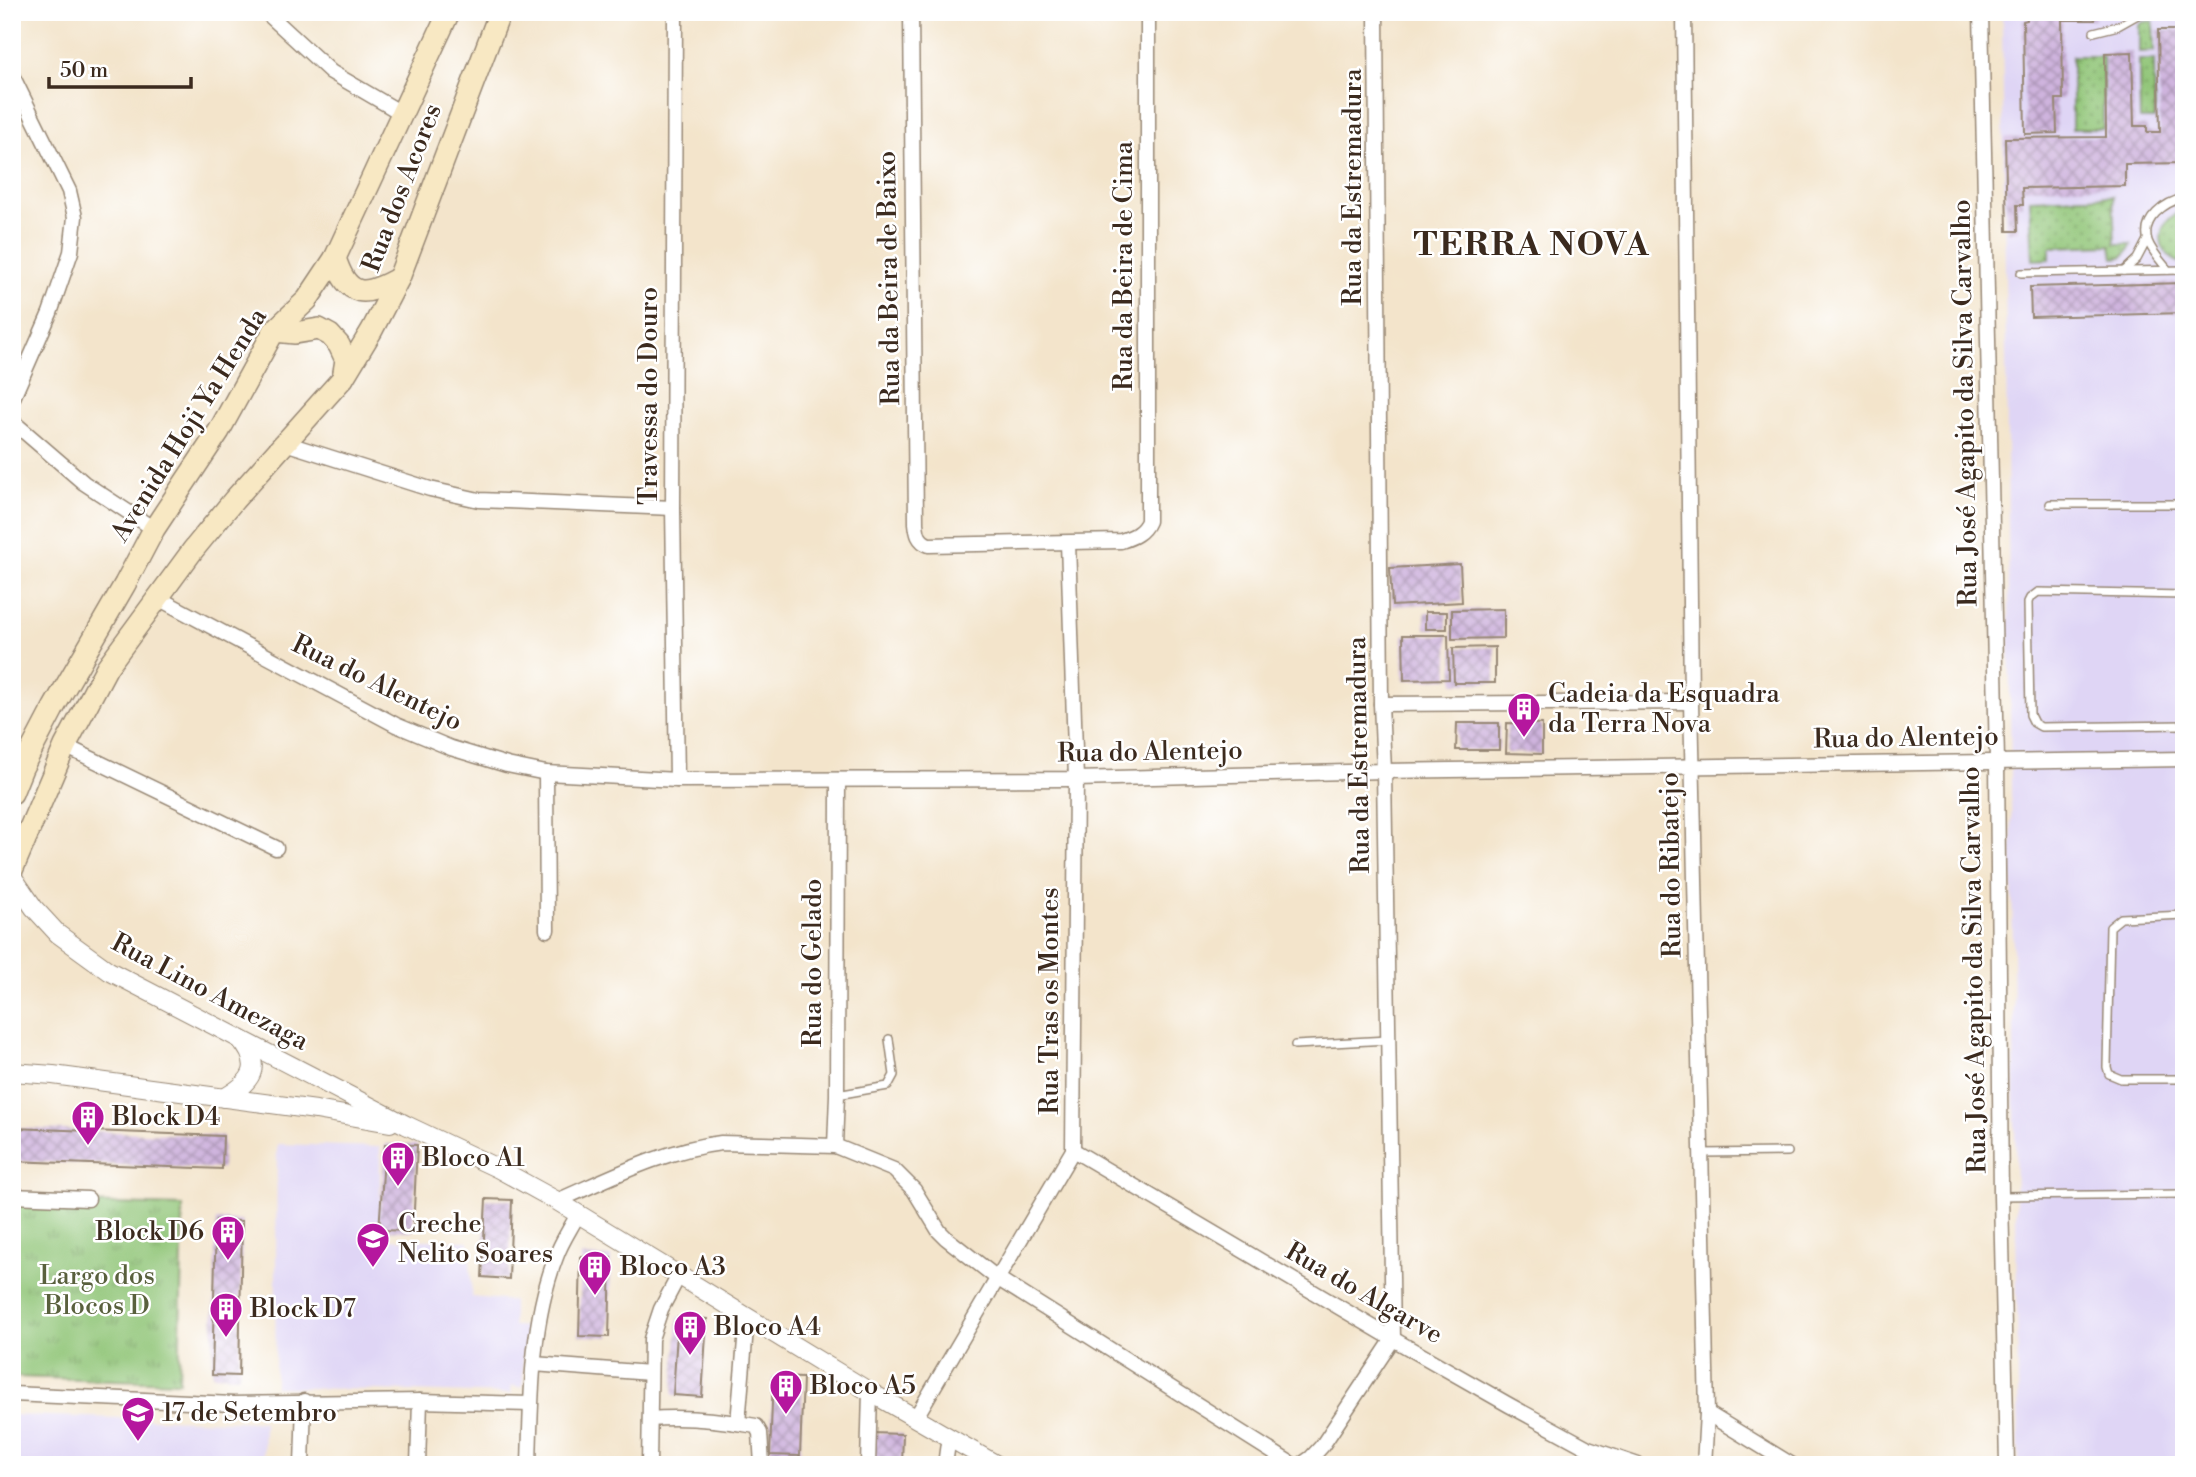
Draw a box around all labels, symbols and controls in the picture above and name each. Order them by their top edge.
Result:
scale bar [49,46,191,90]
text: 50 m [60,58,108,84]
street label: Rua da Estremadura [1337,68,1369,306]
street label: Rua dos Acores [355,99,449,277]
street label: Rua da Beira de Cima [1108,140,1140,391]
street label: Rua da Beira de Baixo [871,150,907,406]
street label: Rua José Agapito da Silva Carvalho [1945,199,1985,607]
district label: TERRA NOVA [1414,225,1650,266]
street label: Travessa do Douro [633,287,665,505]
street label: Avenida Hoji Ya Henda [104,302,274,548]
street label: Rua do Alentejo [287,628,467,738]
street label: Rua da Estremadura [1341,635,1377,874]
place label: Cadeia da Esquadra da Terra Nova [1548,678,1781,740]
building icon: Cadeia da Esquadra da Terra Nova [1505,690,1543,739]
street label: Rua do Alentejo [1813,720,1999,756]
street label: Rua do Alentejo [1057,734,1243,770]
street label: Rua José Agapito da Silva Carvalho [1954,766,1994,1174]
street label: Rua do Ribatejo [1653,772,1689,958]
street label: Rua do Gelado [797,879,829,1047]
street label: Rua Tras os Montes [1034,887,1066,1115]
street label: Rua Lino Amezaga [106,927,315,1058]
building icon: Block D4 [69,1098,107,1147]
place label: Block D4 [111,1101,220,1133]
building icon: Bloco A1 [379,1139,417,1188]
place label: Bloco A1 [421,1142,525,1174]
place label: Creche Nelito Soares [398,1208,553,1270]
building icon: Block D6 [209,1213,247,1262]
place label: Block D6 [94,1216,204,1248]
school or university icon: Creche Nelito Soares [354,1220,392,1269]
street label: Rua do Algarve [1280,1235,1448,1351]
building icon: Bloco A3 [576,1248,614,1297]
place label: Bloco A3 [619,1251,726,1283]
park label: Largo dos Blocos D [39,1260,155,1322]
building icon: Block D7 [207,1290,245,1339]
place label: Block D7 [249,1293,356,1325]
building icon: Bloco A4 [671,1308,709,1357]
place label: Bloco A4 [713,1311,821,1343]
building icon: Bloco A5 [767,1367,805,1416]
place label: Bloco A5 [809,1370,916,1402]
school or university icon: 17 de Setembro [119,1394,157,1443]
place label: 17 de Setembro [162,1397,337,1429]

